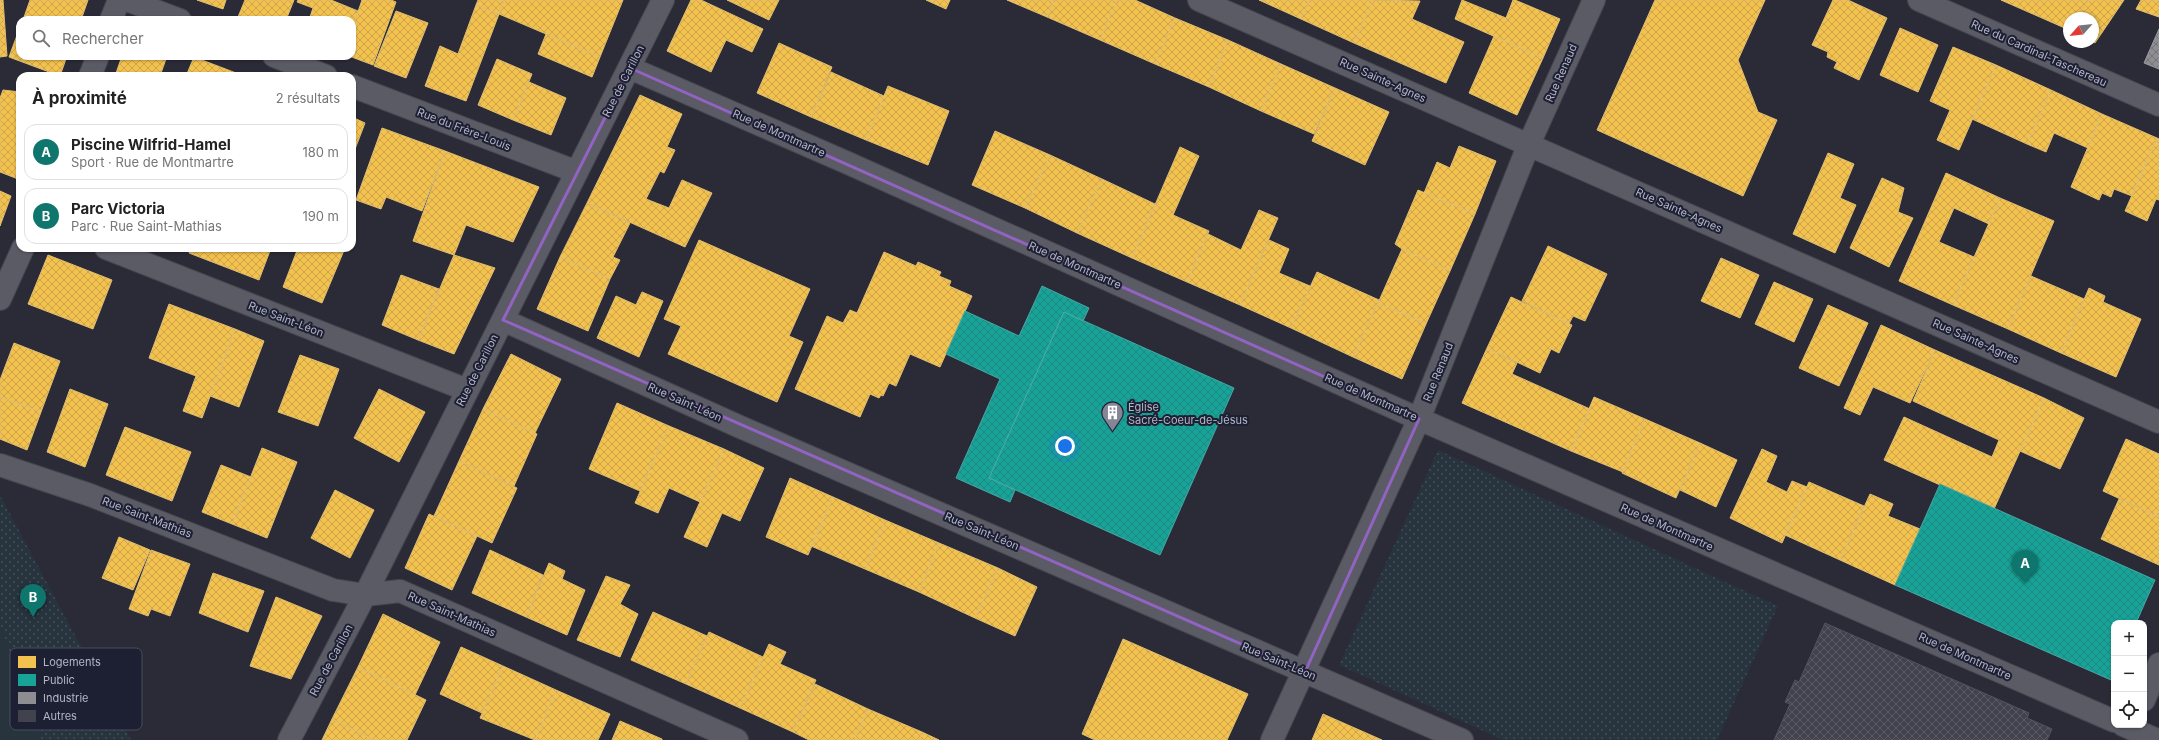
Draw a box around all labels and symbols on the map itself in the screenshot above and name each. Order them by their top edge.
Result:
north arrow [2063,12,2099,48]
street label: Rue du Cardinal-Taschereau [1969,17,2109,89]
street label: Rue Renaud [1542,42,1580,104]
street label: Rue de Carillon [599,43,647,119]
street label: Rue Sainte-Agnes [1338,55,1429,105]
street label: Rue du Frère-Louis [415,105,513,153]
street label: Rue de Montmartre [730,106,828,160]
street label: Rue Sainte-Agnes [1634,185,1725,235]
street label: Rue de Montmartre [1026,238,1124,292]
street label: Rue Saint-Léon [246,298,326,340]
street label: Rue Sainte-Agnes [1931,316,2022,366]
street label: Rue de Carillon [453,332,501,408]
street label: Rue Renaud [1420,340,1456,404]
street label: Rue de Montmartre [1322,370,1420,424]
street label: Rue Saint-Léon [646,379,724,425]
building icon: Église Sacré-Coeur-de-Jésus [1099,400,1125,433]
place label: Église Sacré-Coeur-de-Jésus [1128,400,1248,427]
your location [1055,436,1075,456]
street label: Rue Saint-Mathias [100,493,194,541]
street label: Rue de Montmartre [1618,500,1716,554]
street label: Rue Saint-Léon [943,509,1021,553]
pin: A [2012,550,2038,583]
pin: B [20,584,46,617]
street label: Rue Saint-Mathias [406,588,498,640]
street label: Rue de Carillon [306,622,356,698]
street label: Rue de Montmartre [1916,629,2014,683]
street label: Rue Saint-Léon [1240,639,1318,683]
legend [10,648,142,730]
text: Logements [43,655,101,669]
text: Public [43,673,75,687]
text: Industrie [43,691,89,705]
text: Autres [43,709,77,723]

